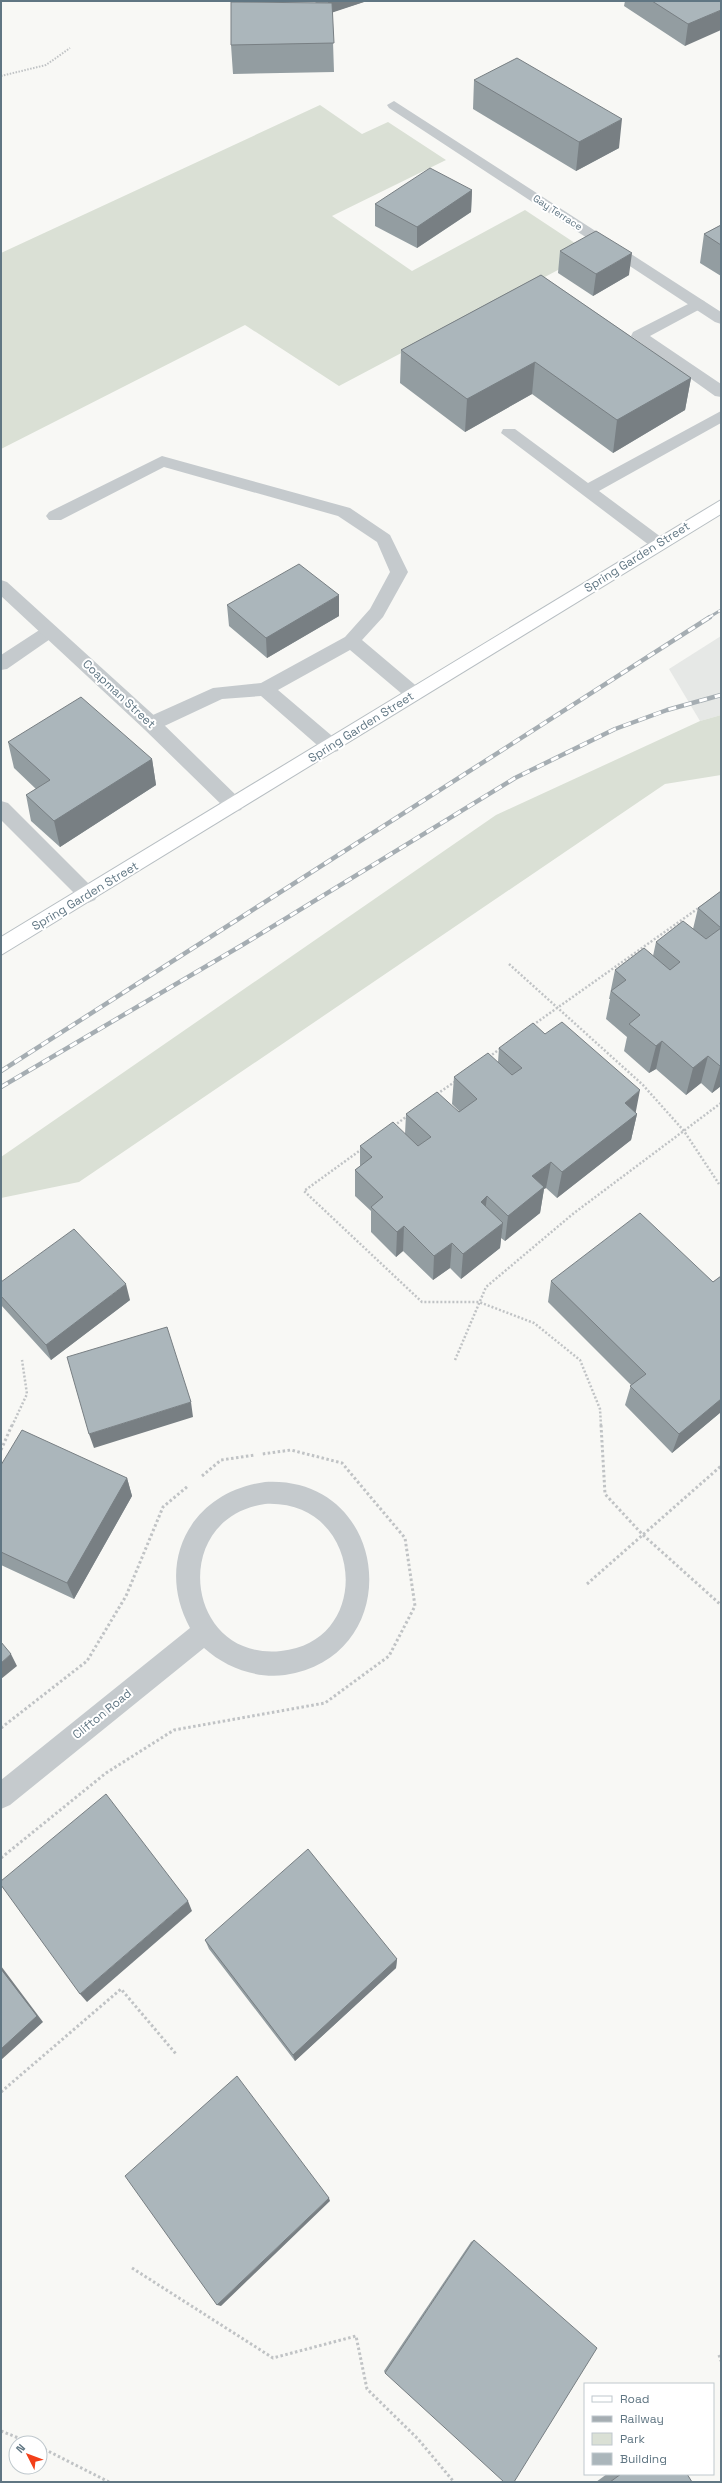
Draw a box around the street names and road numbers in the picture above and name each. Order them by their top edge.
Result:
street label: Gay Terrace [531,192,585,233]
street label: Spring Garden Street [581,518,693,596]
street label: Coapman Street [79,656,159,732]
street label: Spring Garden Street [305,688,417,766]
street label: Spring Garden Street [29,858,141,934]
street label: Clifton Road [69,1685,135,1743]

